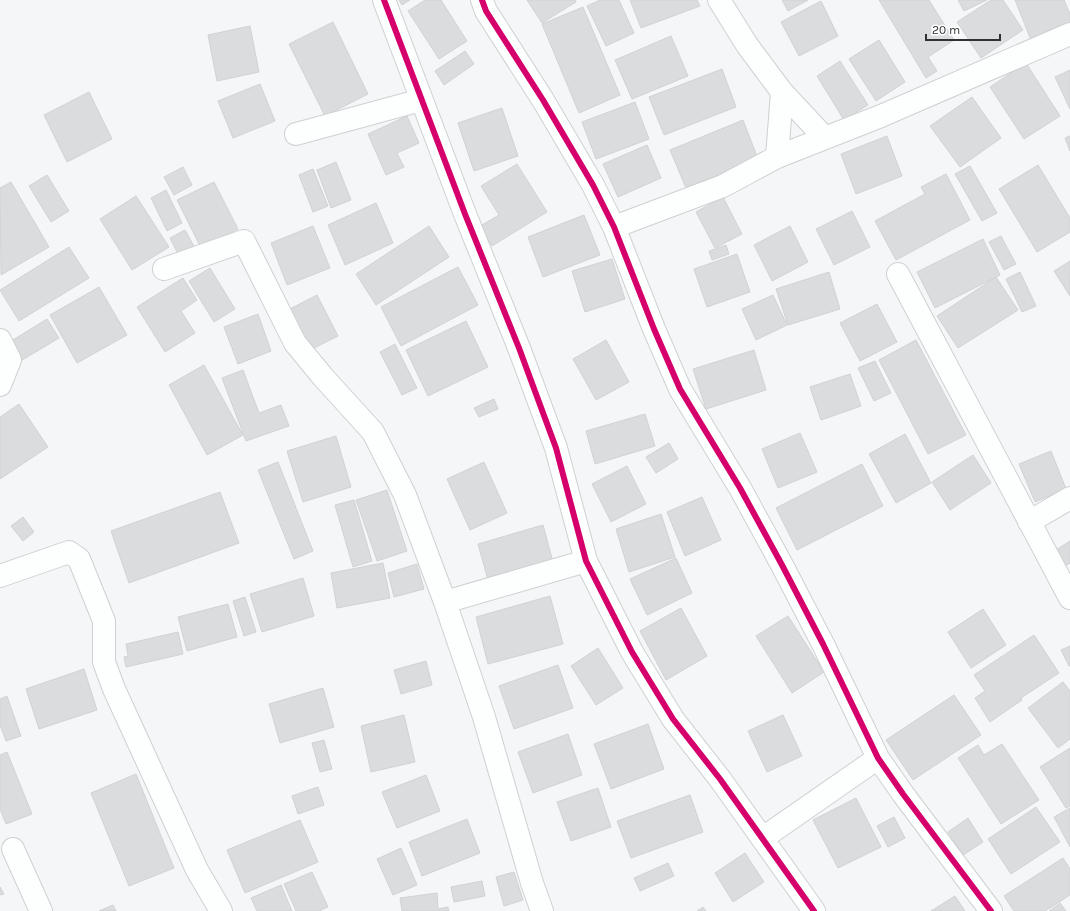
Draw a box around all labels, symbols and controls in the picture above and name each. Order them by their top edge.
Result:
scale bar [926,16,1000,42]
text: 20 m [932,23,960,37]

